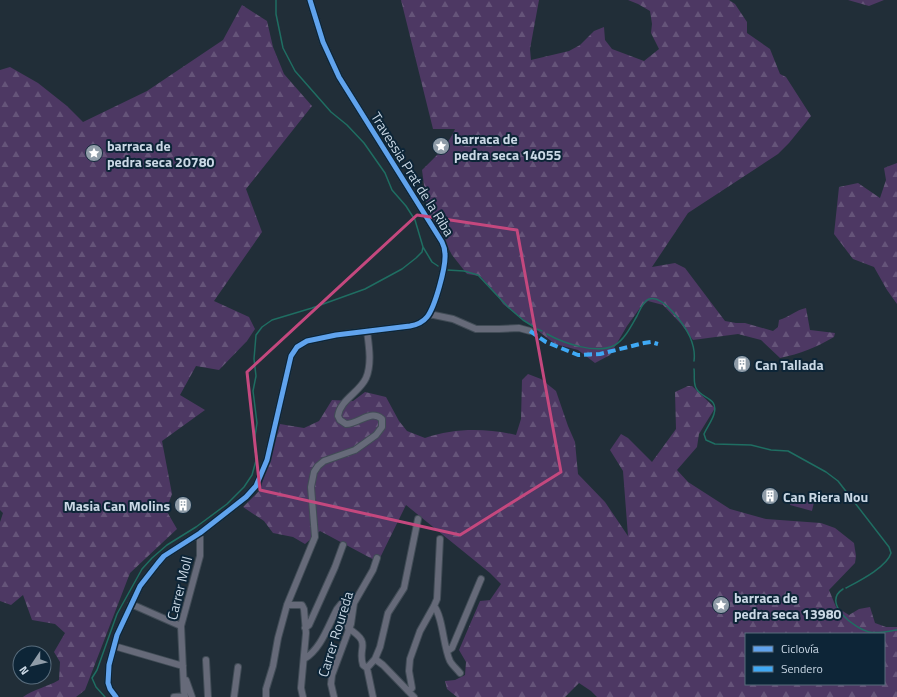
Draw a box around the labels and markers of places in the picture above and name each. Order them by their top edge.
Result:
place label: barraca de pedra seca 14055 [454,128,561,165]
place label: barraca de pedra seca 20780 [107,135,214,172]
place icon: barraca de pedra seca 14055 [431,136,451,156]
place icon: barraca de pedra seca 20780 [84,143,104,163]
building icon: Can Tallada [732,354,752,374]
place label: Can Tallada [755,354,824,375]
building icon: Can Riera Nou [760,486,780,506]
place label: Can Riera Nou [783,486,868,507]
place label: Masia Can Molins [64,495,170,516]
building icon: Masia Can Molins [173,495,193,515]
place label: barraca de pedra seca 13980 [734,587,841,624]
place icon: barraca de pedra seca 13980 [711,595,731,615]

